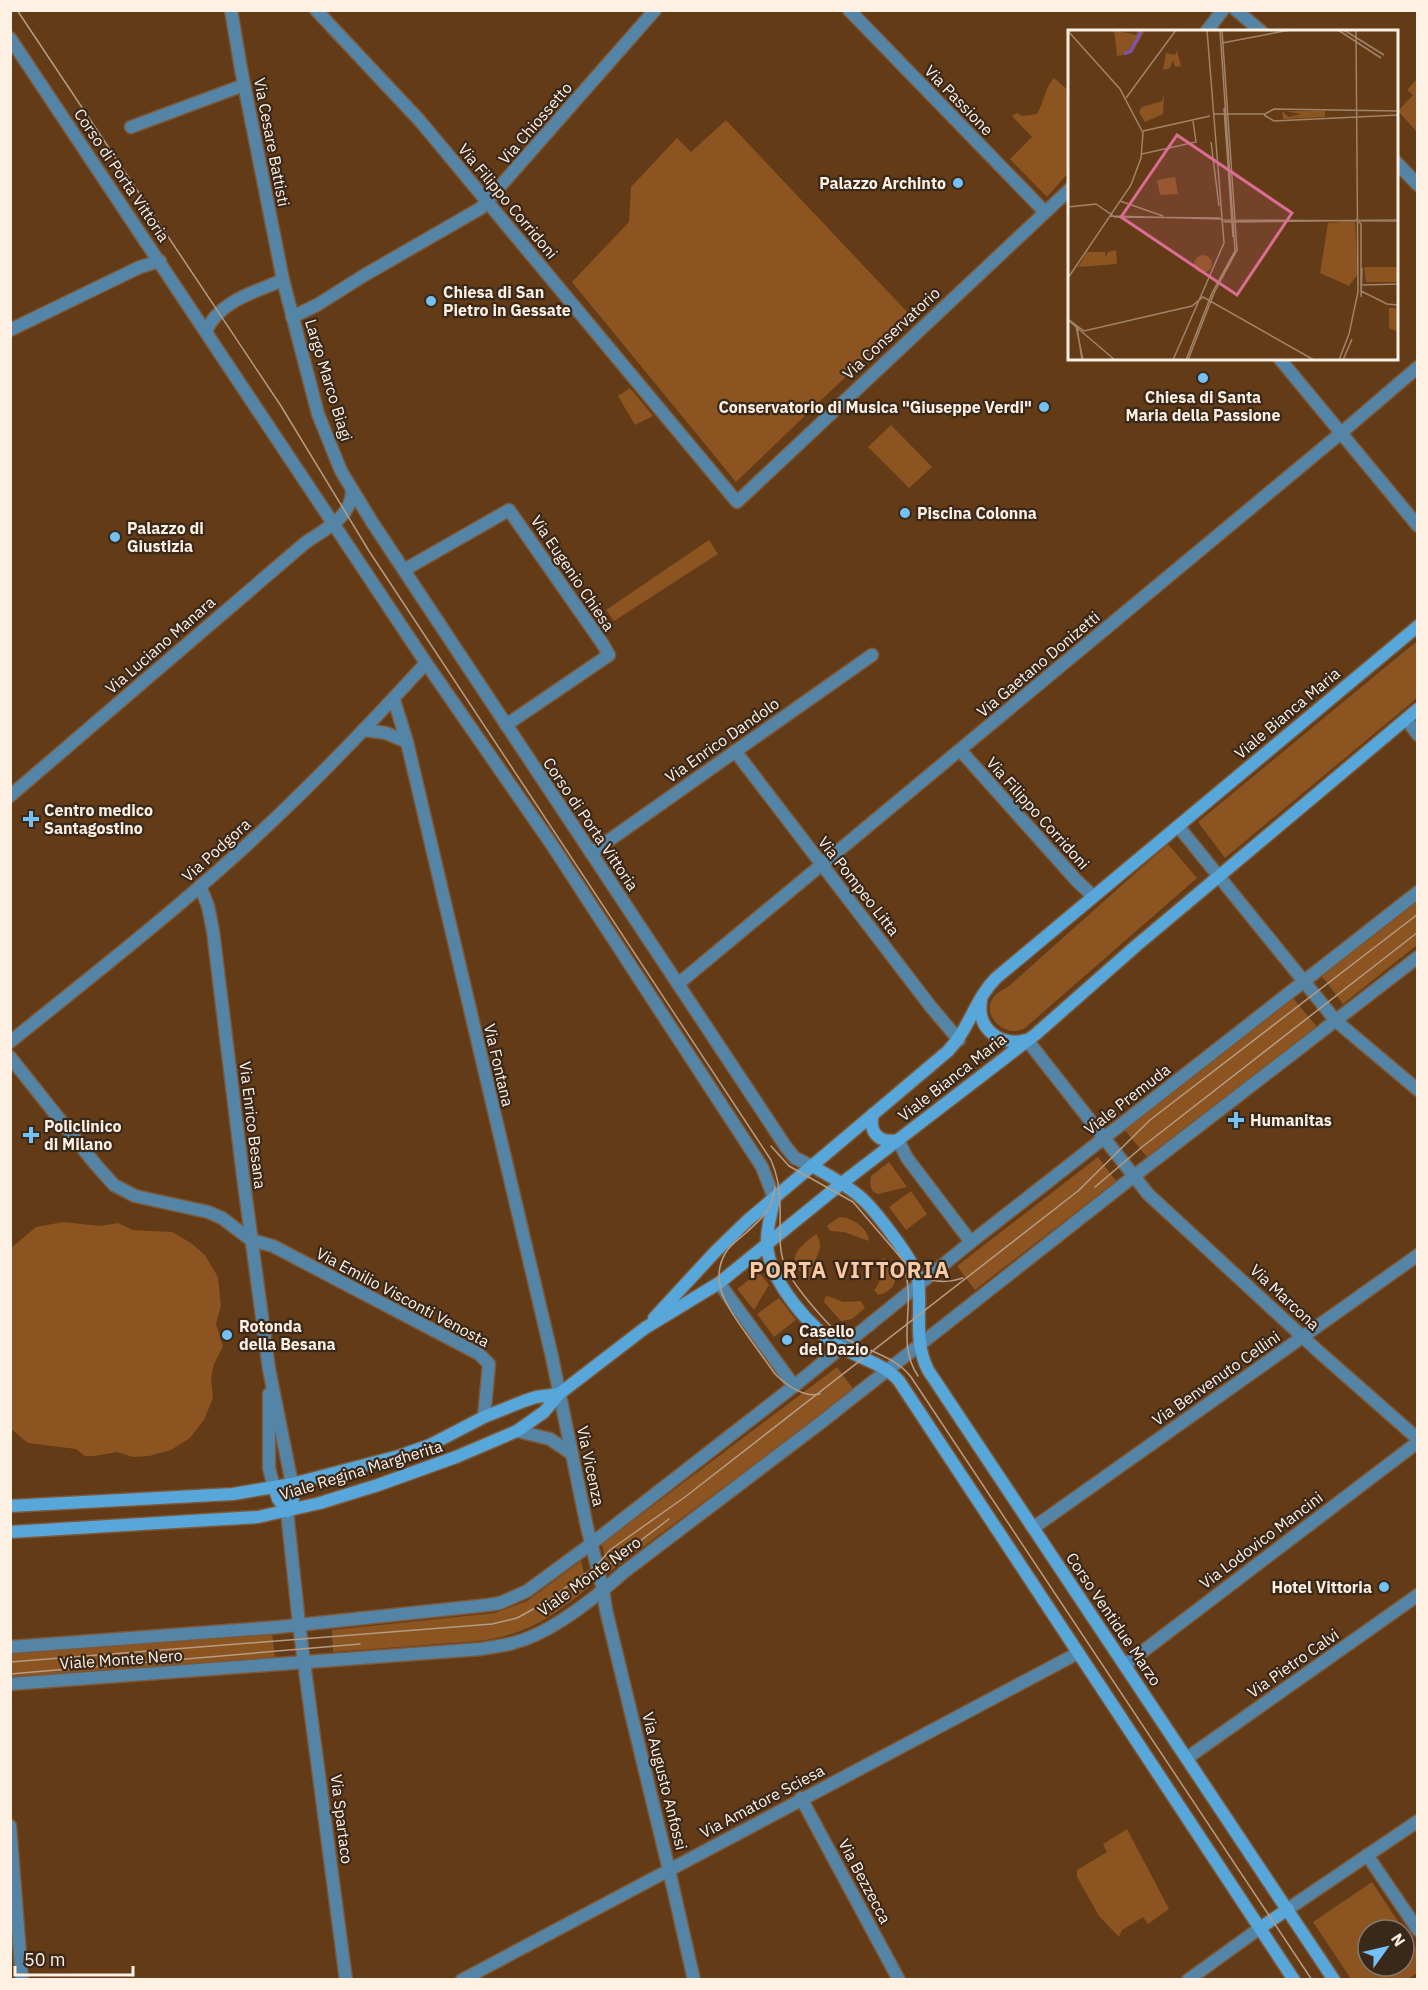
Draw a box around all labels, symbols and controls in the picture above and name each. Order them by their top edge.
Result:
inset map [1068,30,1398,360]
street label: Via Passione [920,61,998,140]
street label: Via Cesare Battisti [250,76,294,208]
street label: Via Chiossetto [494,78,576,168]
street label: Corso di Porta Vittoria [70,104,174,246]
street label: Via Filippo Corridoni [454,139,562,263]
place label: Palazzo Archinto [819,173,946,193]
marker: Palazzo Archinto [951,176,965,190]
place label: Chiesa di San Pietro in Gessate [443,282,571,320]
street label: Via Conservatorio [838,283,944,383]
marker: Chiesa di San Pietro in Gessate [424,294,438,308]
street label: Largo Marco Biagi [301,317,357,443]
marker: Chiesa di Santa Maria della Passione [1196,371,1210,385]
place label: Chiesa di Santa Maria della Passione [1126,387,1280,425]
place label: Conservatorio di Musica "Giuseppe Verdi" [718,397,1032,417]
marker: Conservatorio di Musica "Giuseppe Verdi" [1037,400,1051,414]
place label: Piscina Colonna [917,503,1037,523]
marker: Piscina Colonna [898,506,912,520]
street label: Via Eugenio Chiesa [527,511,619,635]
place label: Palazzo di Giustizia [127,518,204,556]
marker: Palazzo di Giustizia [108,530,122,544]
street label: Via Luciano Manara [101,592,219,698]
street label: Via Gaetano Donizetti [972,607,1104,721]
street label: Viale Bianca Maria [1230,663,1344,763]
street label: Via Enrico Dandolo [661,693,783,787]
street label: Corso di Porta Vittoria [539,753,643,895]
street label: Via Filippo Corridoni [982,753,1094,873]
place label: Centro medico Santagostino [44,800,153,838]
marker: Centro medico Santagostino [22,810,40,828]
street label: Via Podgora [178,814,255,886]
street label: Via Pompeo Litta [814,832,904,940]
street label: Via Fontana [480,1022,518,1109]
street label: Viale Bianca Maria [894,1028,1010,1125]
street label: Viale Premuda [1080,1059,1175,1139]
street label: Via Enrico Besana [235,1060,271,1190]
place label: Humanitas [1250,1110,1332,1130]
marker: Humanitas [1227,1111,1245,1129]
place label: Policlinico di Milano [44,1116,122,1154]
marker: Policlinico di Milano [22,1126,40,1144]
street label: Via Emilio Visconti Venosta [313,1243,493,1351]
district label: PORTA VITTORIA [749,1255,951,1284]
street label: Via Marcona [1246,1260,1324,1335]
place label: Rotonda della Besana [239,1316,336,1354]
place label: Casello del Dazio [799,1321,869,1359]
street label: Via Benvenuto Cellini [1148,1326,1284,1430]
marker: Rotonda della Besana [220,1328,234,1342]
marker: Casello del Dazio [780,1333,794,1347]
street label: Via Vicenza [573,1424,609,1508]
street label: Viale Regina Margherita [277,1436,445,1504]
street label: Via Lodovico Mancini [1195,1487,1327,1593]
street label: Viale Monte Nero [533,1532,645,1620]
street label: Corso Ventidue Marzo [1062,1548,1166,1690]
place label: Hotel Vittoria [1272,1577,1372,1597]
marker: Hotel Vittoria [1377,1580,1391,1594]
street label: Via Pietro Calvi [1243,1624,1343,1702]
street label: Viale Monte Nero [59,1645,183,1673]
street label: Via Augusto Anfossi [638,1710,692,1852]
street label: Via Amatore Sciesa [696,1760,828,1842]
street label: Via Spartaco [327,1773,357,1865]
street label: Via Bezzecca [834,1835,896,1927]
north arrow [1356,1918,1416,1978]
text: N [1387,1929,1410,1950]
scale bar [15,1939,134,1977]
text: 50 m [24,1948,66,1971]

